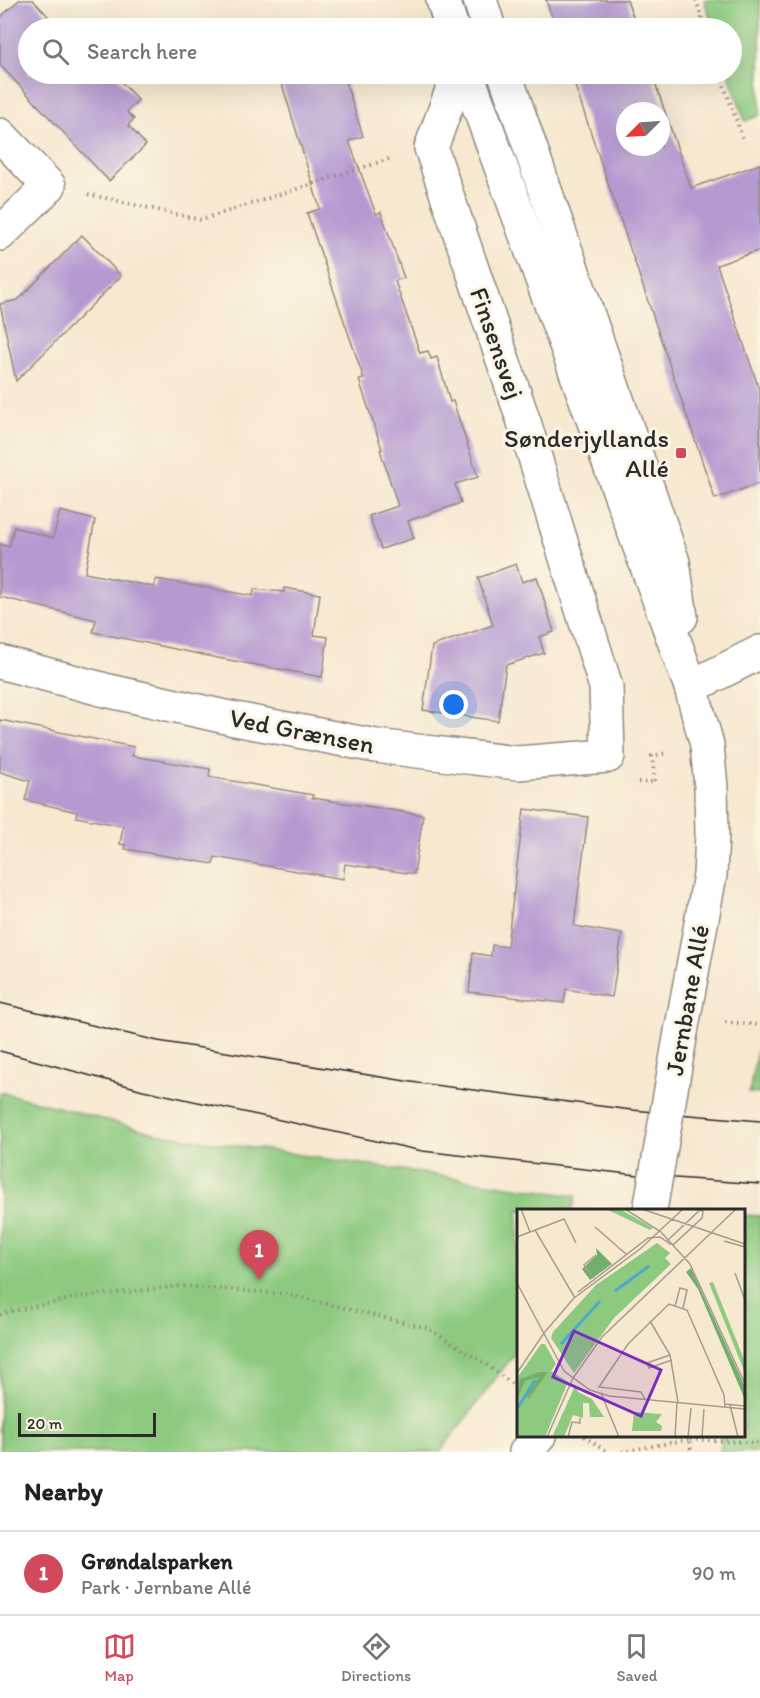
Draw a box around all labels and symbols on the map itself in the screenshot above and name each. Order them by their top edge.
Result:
north arrow [616,102,670,156]
street label: Finsensvej [463,283,531,403]
place label: Sønderjyllands Allé [504,422,669,484]
marker: Sønderjyllands Allé [674,446,688,460]
your location [439,690,468,719]
street label: Ved Grænsen [227,701,377,761]
street label: Jernbane Allé [658,922,716,1078]
inset map [517,1209,745,1437]
pin: 1 [240,1230,278,1280]
scale bar [18,1410,156,1438]

